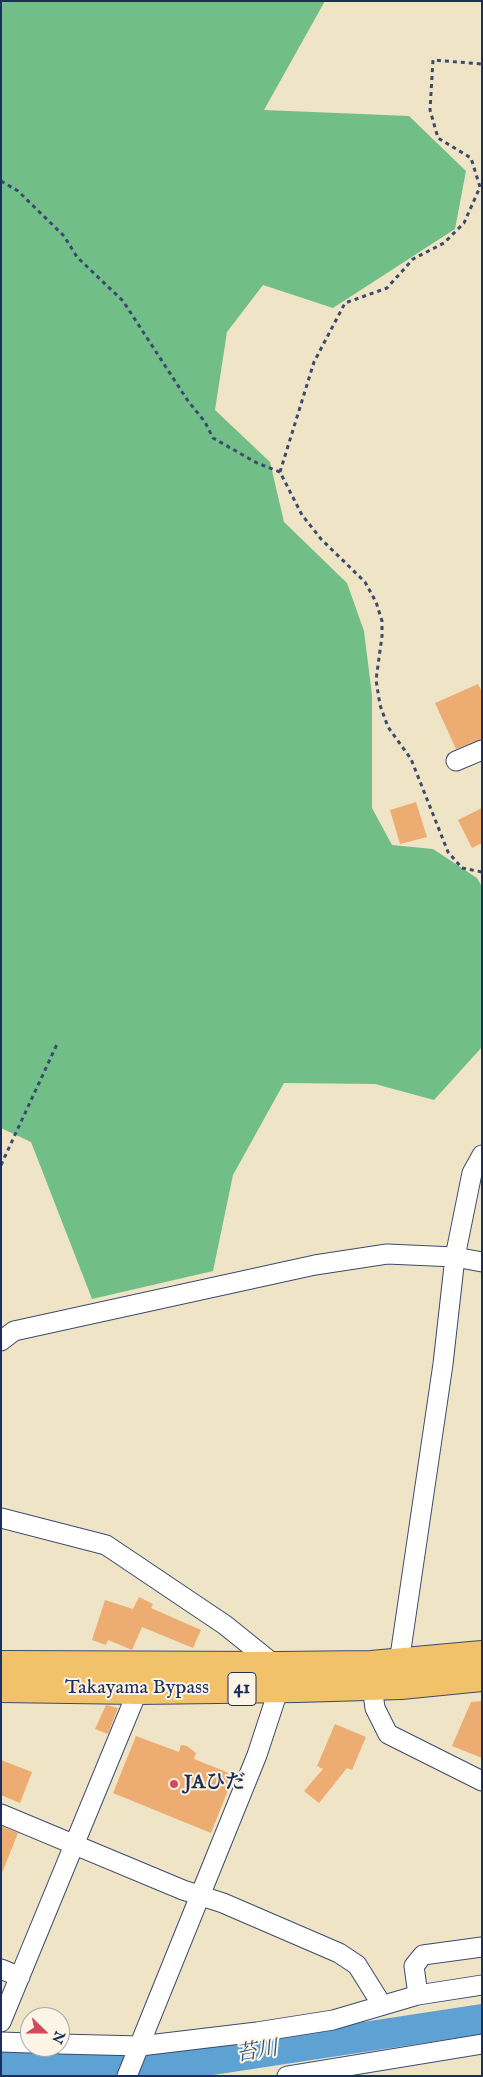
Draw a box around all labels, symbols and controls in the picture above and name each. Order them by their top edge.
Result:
road number: 41 [228,1672,256,1706]
street label: Takayama Bypass [65,1677,209,1701]
place label: JAひだ [184,1772,245,1796]
marker: JAひだ [168,1778,180,1790]
north arrow [20,2007,70,2057]
text: N [47,2028,69,2046]
water label: 苔川 [234,2037,280,2069]

